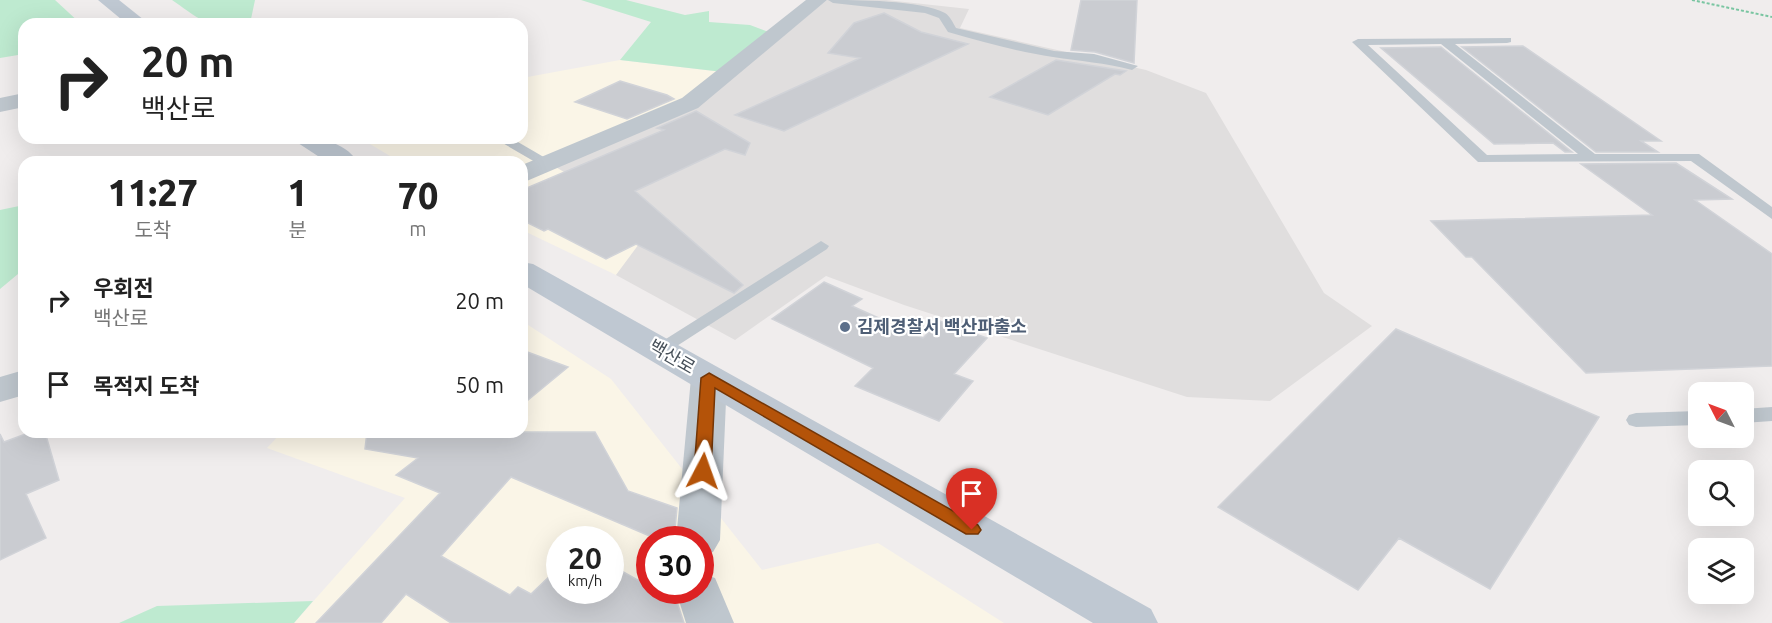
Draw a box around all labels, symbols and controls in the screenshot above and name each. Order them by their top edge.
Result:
text: 20 m [141,38,235,85]
icon: right [42,42,120,120]
text: 백산로 [141,93,216,123]
text: 11:27 [108,172,198,213]
text: 1 [288,172,308,213]
text: 70 [398,175,438,216]
text: m [409,217,427,240]
text: 도착 [134,218,171,241]
text: 분 [289,218,307,241]
text: 우회전 [93,275,154,300]
icon: right [42,284,75,317]
text: 20 m [455,288,504,313]
text: 백산로 [93,306,148,329]
place label: 김제경찰서 백산파출소 [857,316,1027,336]
marker: 김제경찰서 백산파출소 [838,320,852,334]
street label: 백산로 [646,335,699,377]
icon: arrive [42,368,75,401]
text: 50 m [455,372,504,397]
text: 목적지 도착 [93,373,199,398]
north arrow [1688,382,1754,448]
map controls [1688,382,1754,604]
position arrow [671,439,735,503]
button: search [1688,460,1754,526]
pin [946,468,997,530]
icon: arrive [955,477,988,510]
speed limit sign: 30 [636,526,714,604]
button: layers [1688,538,1754,604]
text: 20 [568,541,602,575]
text: km/h [568,572,602,589]

